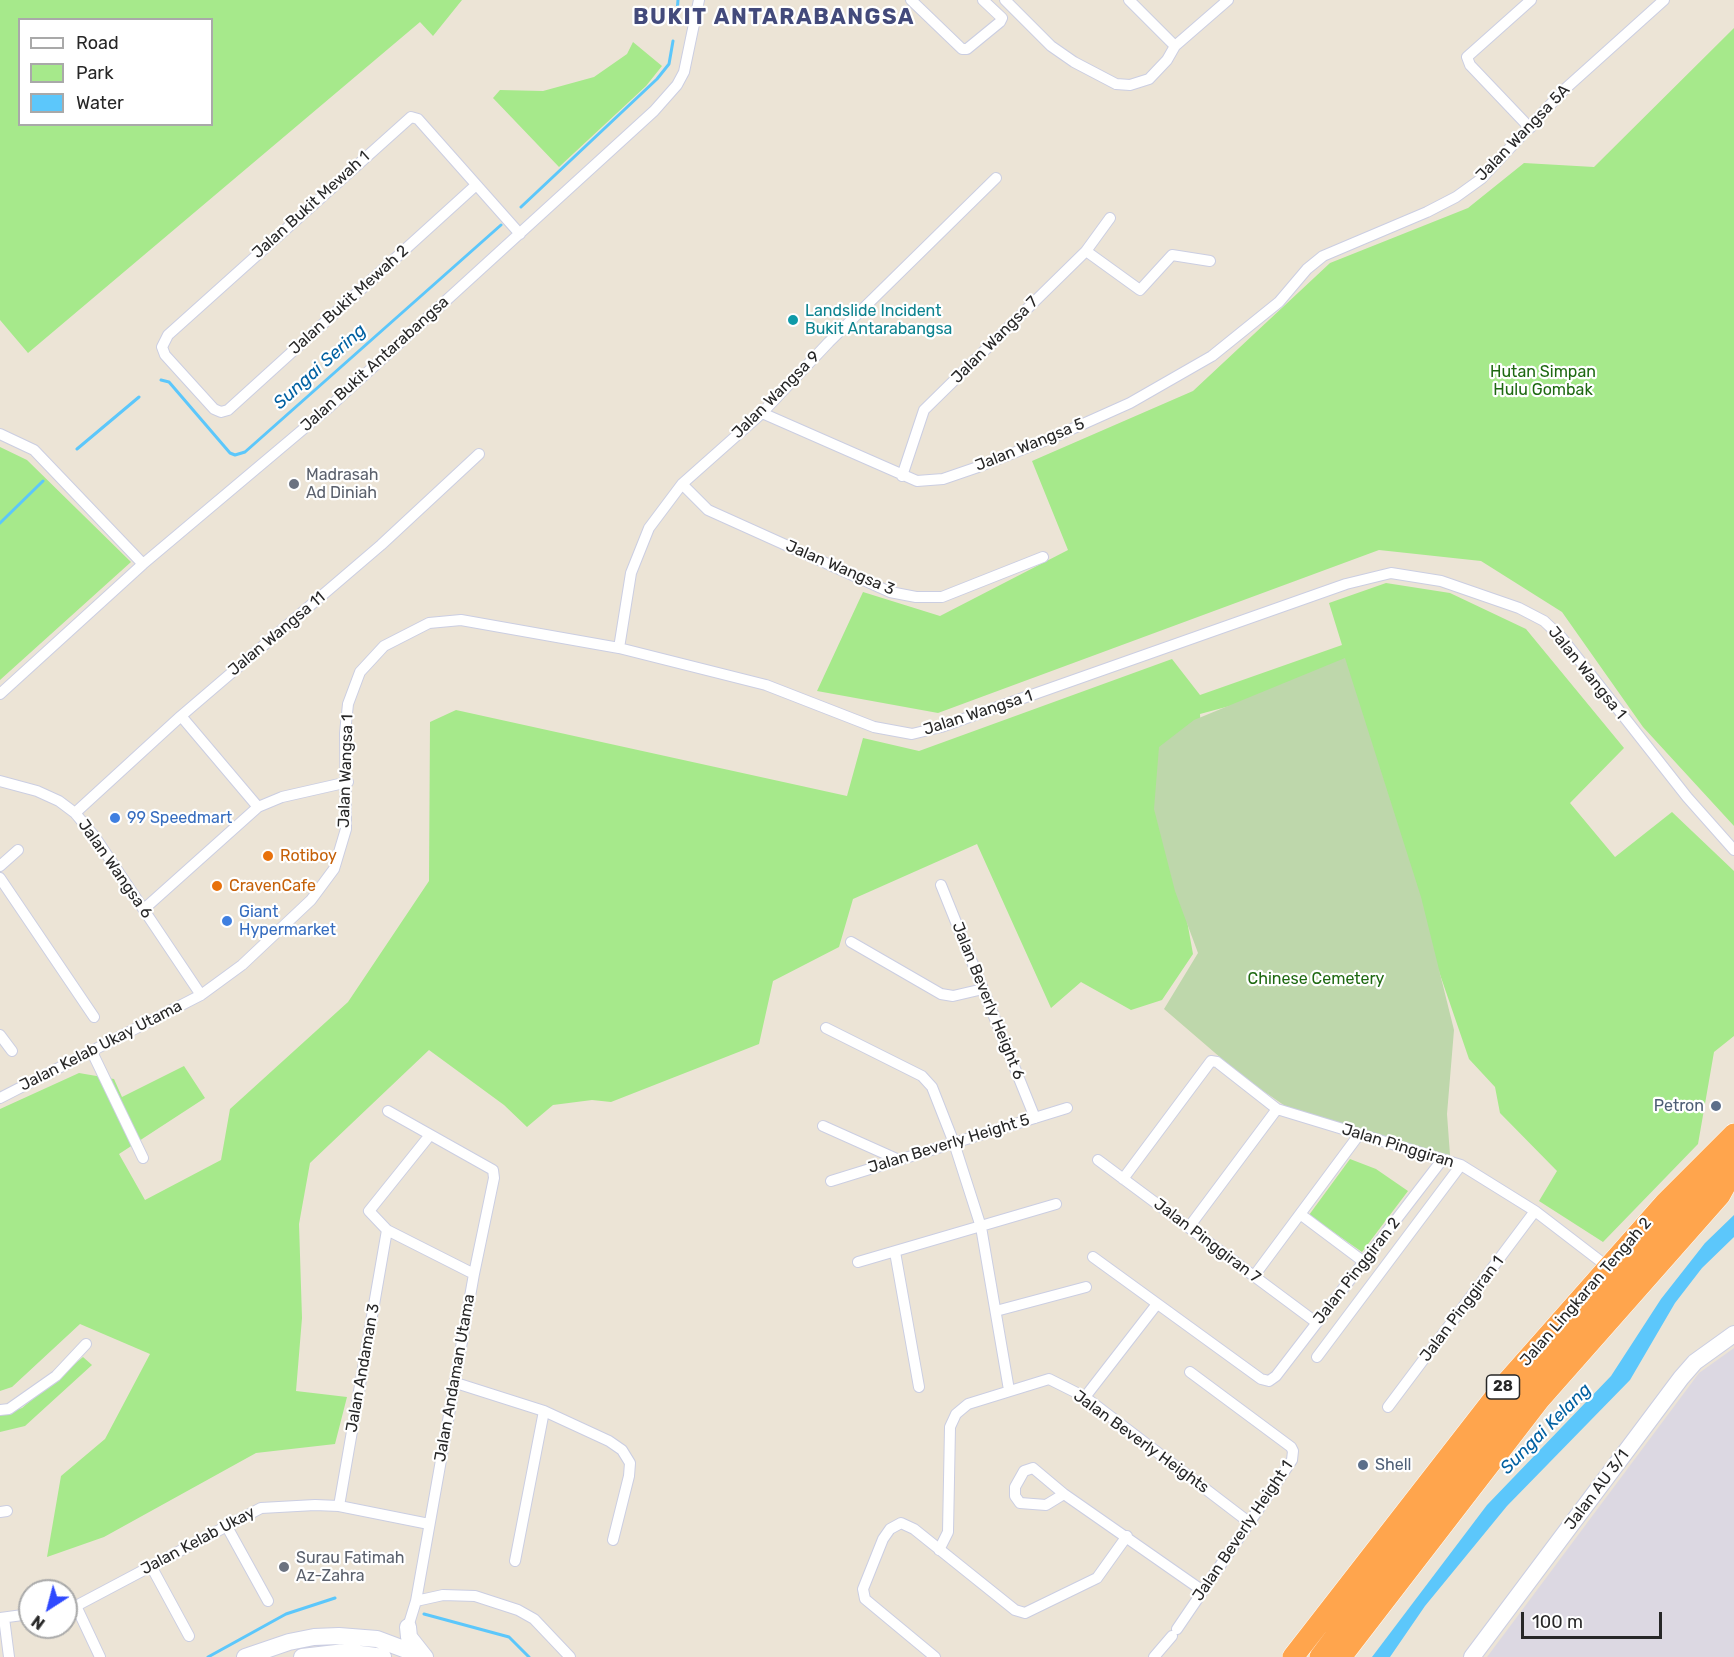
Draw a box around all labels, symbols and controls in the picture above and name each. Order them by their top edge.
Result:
district label: BUKIT ANTARABANGSA [633,5,915,31]
legend [18,18,213,126]
text: Road [76,32,119,54]
text: Park [76,62,113,84]
street label: Jalan Wangsa 5A [1472,81,1574,185]
text: Water [76,92,124,114]
street label: Jalan Bukit Mewah 1 [248,147,374,263]
street label: Jalan Bukit Mewah 2 [285,241,413,359]
street label: Jalan Bukit Antarabangsa [297,292,453,436]
street label: Jalan Wangsa 7 [948,293,1042,387]
place label: Landslide Incident Bukit Antarabangsa [805,301,952,339]
marker: Landslide Incident Bukit Antarabangsa [786,313,800,327]
water label: Sungai Sering [269,320,371,414]
street label: Jalan Wangsa 9 [728,347,824,443]
park label: Hutan Simpan Hulu Gombak [1490,362,1596,400]
street label: Jalan Wangsa 5 [973,414,1087,476]
place label: Madrasah Ad Diniah [306,465,379,503]
marker: Madrasah Ad Diniah [287,477,301,491]
street label: Jalan Wangsa 3 [783,536,897,600]
street label: Jalan Wangsa 11 [225,588,329,680]
street label: Jalan Wangsa 1 [1544,623,1630,723]
street label: Jalan Wangsa 1 [921,686,1035,740]
street label: Jalan Wangsa 1 [334,714,358,828]
place label: 99 Speedmart [127,808,232,828]
marker: 99 Speedmart [108,811,122,825]
street label: Jalan Wangsa 6 [74,816,156,922]
place label: Rotiboy [280,846,337,866]
marker: Rotiboy [261,849,275,863]
place label: CravenCafe [229,876,316,896]
marker: CravenCafe [210,879,224,893]
place label: Giant Hypermarket [239,902,336,940]
marker: Giant Hypermarket [220,914,234,928]
street label: Jalan Beverly Height 6 [948,919,1028,1083]
park label: Chinese Cemetery [1248,969,1384,989]
street label: Jalan Kelab Ukay Utama [17,997,185,1095]
place label: Petron [1654,1096,1704,1116]
marker: Petron [1709,1099,1723,1113]
street label: Jalan Beverly Height 5 [866,1110,1032,1178]
street label: Jalan Pinggiran [1339,1120,1457,1172]
street label: Jalan Pinggiran 7 [1150,1195,1264,1287]
street label: Jalan Pinggiran 2 [1309,1214,1405,1328]
street label: Jalan Lingkaran Tengah 2 [1516,1214,1656,1370]
street label: Jalan Pinggiran 1 [1416,1252,1508,1366]
street label: Jalan Andaman Utama [431,1293,479,1463]
street label: Jalan Andaman 3 [342,1302,384,1434]
road number: 28 [1486,1375,1520,1399]
water label: Sungai Kelang [1496,1379,1596,1479]
street label: Jalan Beverly Heights [1070,1386,1212,1498]
street label: Jalan AU 3/1 [1561,1446,1633,1534]
place label: Shell [1375,1455,1411,1475]
street label: Jalan Beverly Height 1 [1189,1457,1297,1605]
marker: Shell [1356,1458,1370,1472]
street label: Jalan Kelab Ukay [138,1503,258,1579]
place label: Surau Fatimah Az-Zahra [296,1548,404,1586]
marker: Surau Fatimah Az-Zahra [277,1560,291,1574]
north arrow [18,1579,78,1639]
scale bar [1524,1600,1665,1638]
text: N [28,1611,49,1633]
text: 100 m [1532,1611,1583,1633]

